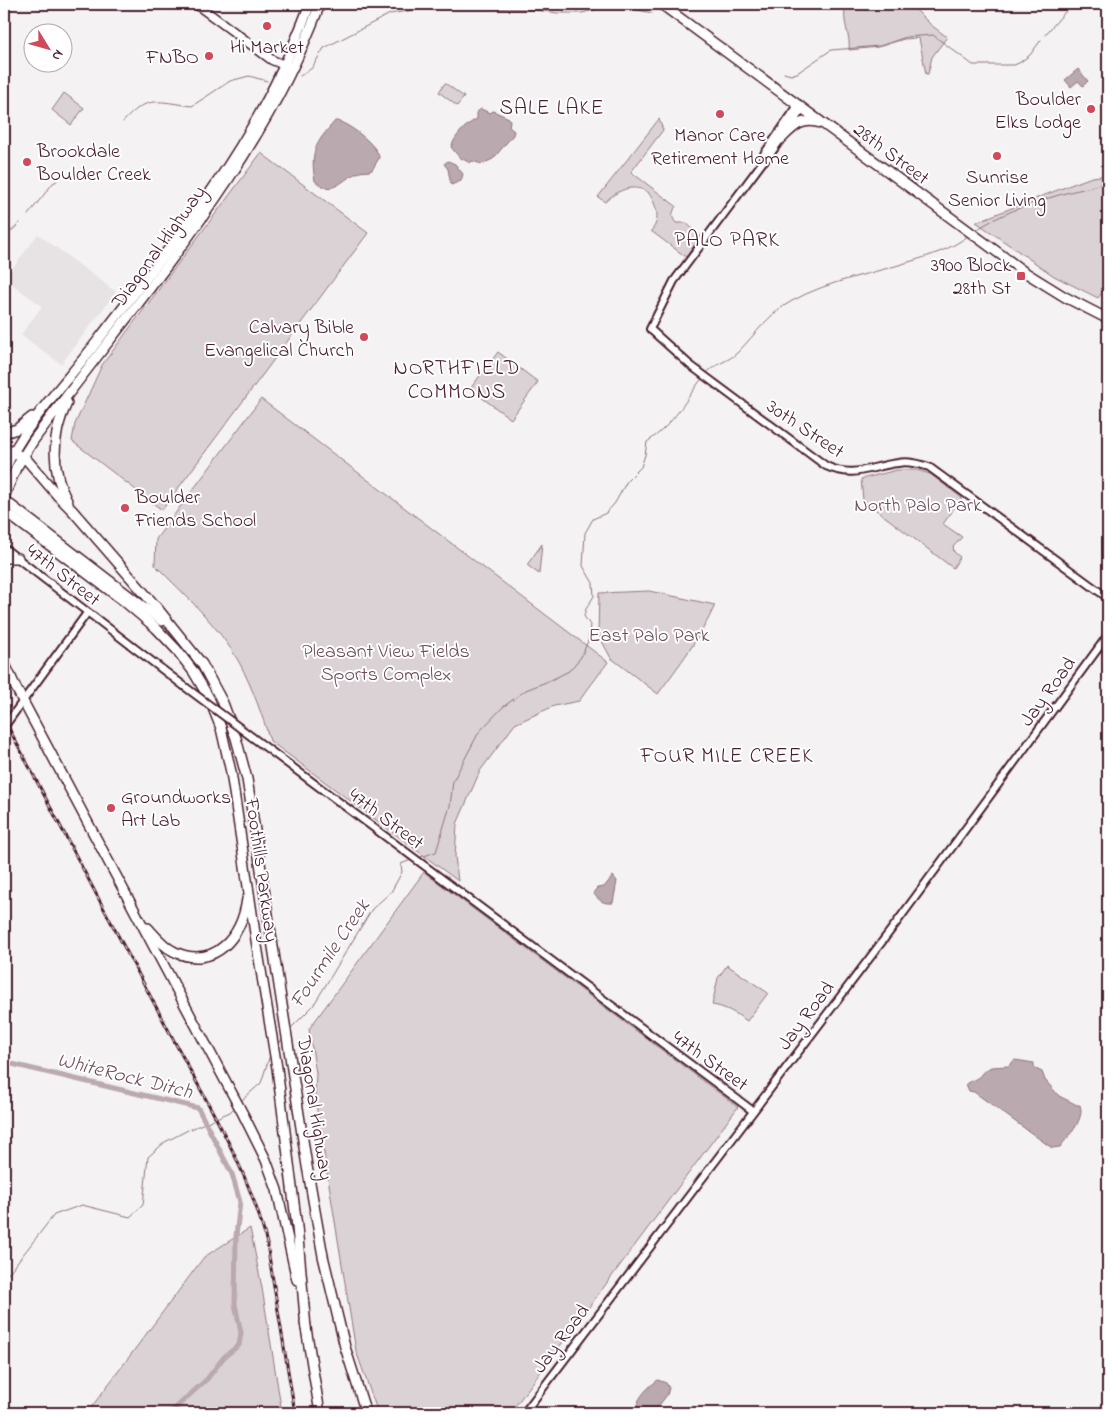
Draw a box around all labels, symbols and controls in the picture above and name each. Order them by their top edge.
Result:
marker: Hi Market [261,20,273,32]
north arrow [22,22,72,72]
place label: Hi Market [230,34,304,63]
place label: FNBO [145,44,199,73]
text: N [46,45,68,65]
marker: FNBO [203,50,215,62]
place label: Boulder Elks Lodge [995,86,1082,139]
district label: SALE LAKE [500,94,604,124]
marker: Boulder Elks Lodge [1085,103,1097,115]
marker: Manor Care Retirement Home [714,108,726,120]
street label: 28th Street [846,117,935,194]
place label: Manor Care Retirement Home [651,122,789,174]
place label: Brookdale Boulder Creek [36,138,151,190]
marker: Sunrise Senior Living [991,150,1003,162]
marker: Brookdale Boulder Creek [21,156,33,168]
place label: Sunrise Senior Living [948,164,1046,217]
street label: Diagonal Highway [105,180,215,316]
district label: PALO PARK [674,226,780,256]
place label: 3900 Block 28th St [931,252,1011,304]
marker: 3900 Block 28th St [1015,270,1027,282]
place label: Calvary Bible Evangelical Church [204,314,354,367]
marker: Calvary Bible Evangelical Church [358,331,370,343]
district label: NORTHFIELD COMMONS [393,354,521,408]
street label: 30th Street [760,393,850,467]
place label: Boulder Friends School [134,484,256,536]
park label: North Palo Park [854,492,982,521]
marker: Boulder Friends School [119,502,131,514]
street label: 47th Street [19,537,106,615]
park label: East Palo Park [589,622,710,651]
park label: Pleasant View Fields Sports Complex [302,638,470,690]
street label: Jay Road [1014,652,1084,733]
district label: FOUR MILE CREEK [639,742,814,772]
street label: 47th Street [342,782,430,858]
place label: Groundworks Art Lab [121,784,231,836]
street label: Foothills Parkway [236,796,285,944]
marker: Groundworks Art Lab [105,802,117,814]
water label: Fourmile Creek [283,893,379,1014]
street label: Jay Road [771,976,843,1057]
street label: 47th Street [665,1024,754,1100]
street label: Diagonal Highway [287,1033,339,1183]
water label: WhiteRock Ditch [54,1046,196,1108]
street label: Jay Road [526,1299,598,1380]

